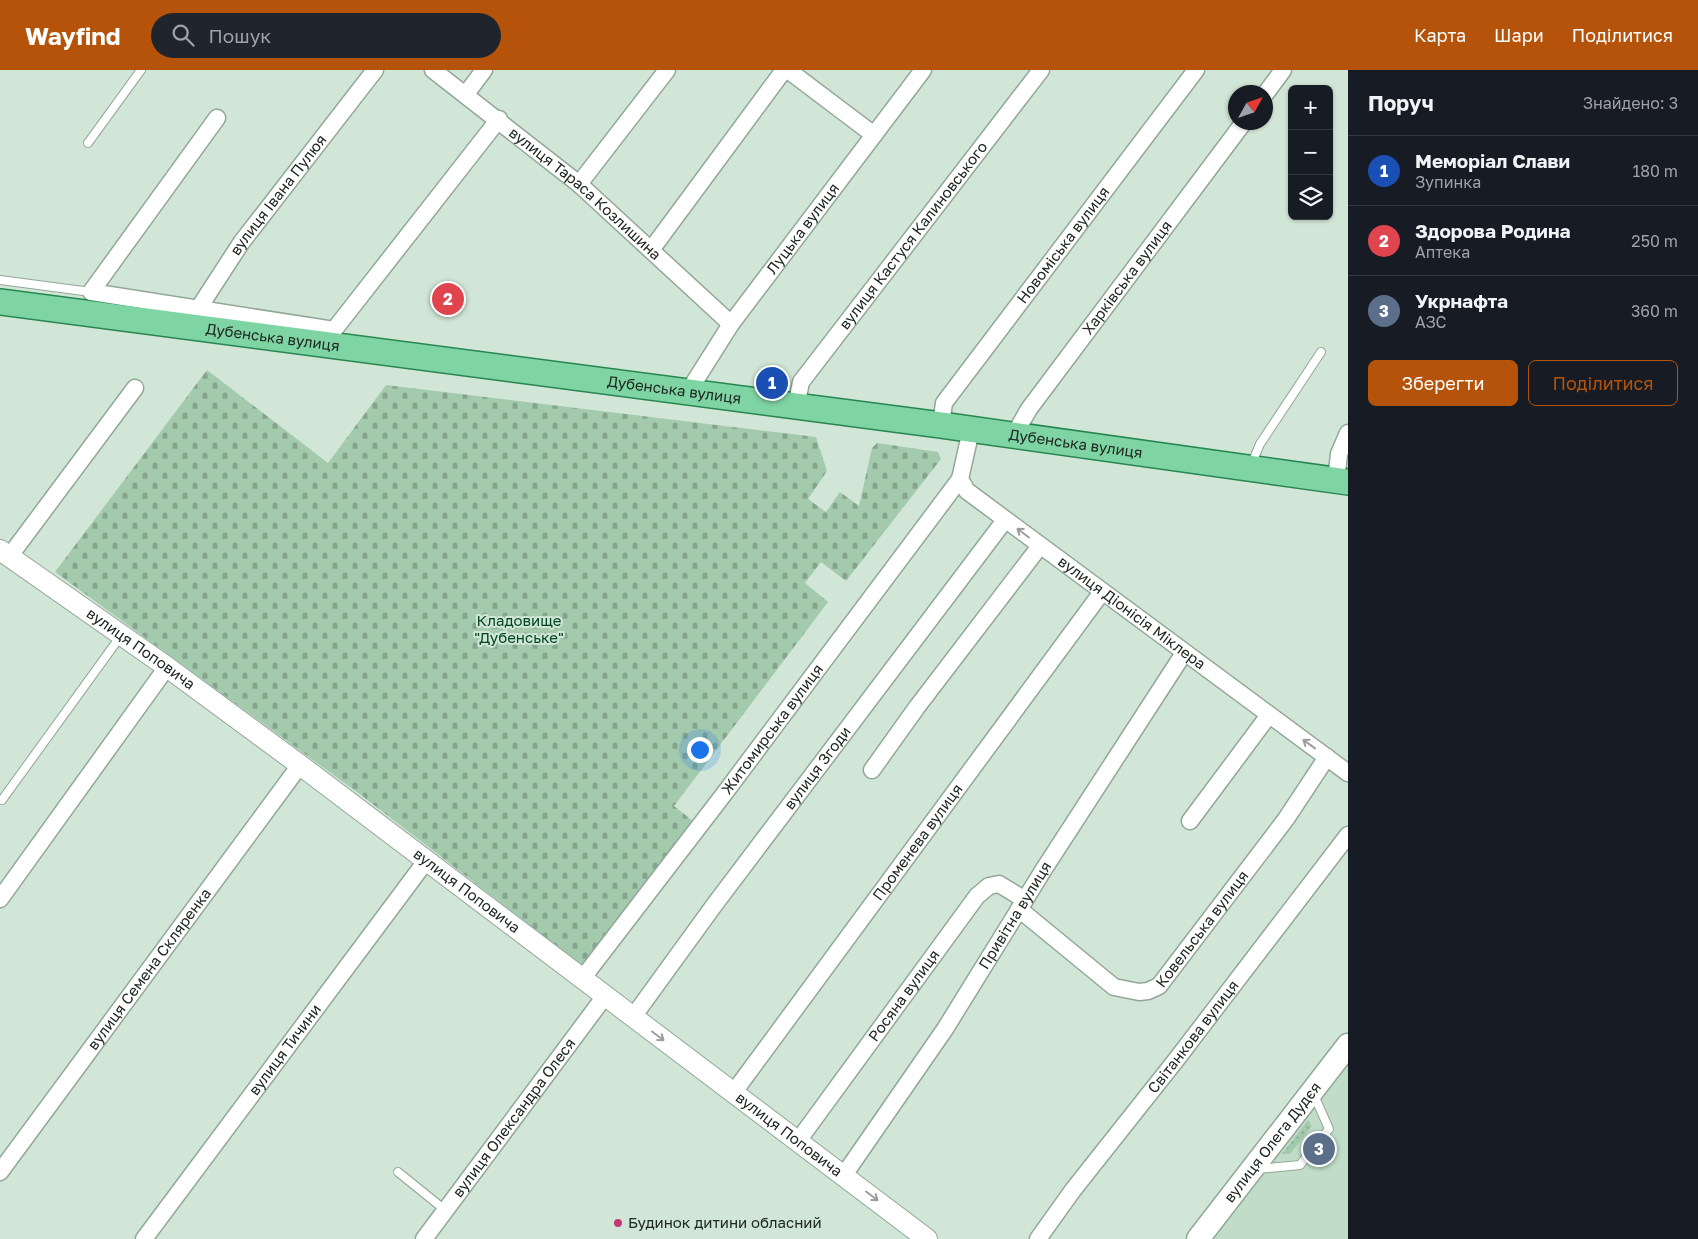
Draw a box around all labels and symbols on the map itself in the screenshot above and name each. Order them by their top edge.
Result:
north arrow [1228,85,1273,130]
street label: вулиця Тараса Козлишина [506,123,665,263]
street label: вулиця Івана Пулюя [226,131,330,258]
street label: вулиця Кастуся Калиновського [835,138,991,333]
street label: Луцька вулиця [762,179,842,277]
street label: Новоміська вулиця [1013,183,1113,307]
street label: Харківська вулиця [1078,217,1175,338]
pin: 2 [432,280,464,318]
street label: Дубенська вулиця [205,319,341,354]
pin: 1 [756,364,788,402]
street label: Дубенська вулиця [606,371,742,407]
street label: Дубенська вулиця [1008,425,1144,461]
one-way arrow [1017,528,1030,539]
street label: вулиця Діонісія Міклера [1055,552,1210,673]
street label: вулиця Поповича [84,604,199,693]
park label: Кладовище "Дубенське" [474,611,564,646]
street label: Житомирська вулиця [717,660,826,797]
street label: вулиця Згоди [780,722,854,813]
your location [687,737,713,763]
one-way arrow [1302,739,1316,749]
street label: Променева вулиця [868,780,966,903]
street label: вулиця Поповича [410,844,524,936]
street label: Привітна вулиця [974,858,1054,972]
street label: Ковельська вулиця [1151,867,1252,991]
street label: вулиця Семена Скляренка [83,884,214,1053]
street label: Росяна вулиця [864,946,943,1044]
street label: Світанкова вулиця [1143,976,1242,1096]
street label: вулиця Тичини [245,1000,324,1098]
one-way arrow [651,1031,665,1041]
street label: вулиця Олександра Олеся [448,1034,578,1200]
street label: вулиця Олега Дудєя [1220,1078,1324,1206]
street label: вулиця Поповича [733,1088,846,1180]
pin: 3 [1303,1130,1335,1168]
one-way arrow [865,1191,878,1202]
place label: Будинок дитини обласний [628,1213,822,1231]
marker: Будинок дитини обласний [612,1217,624,1229]

